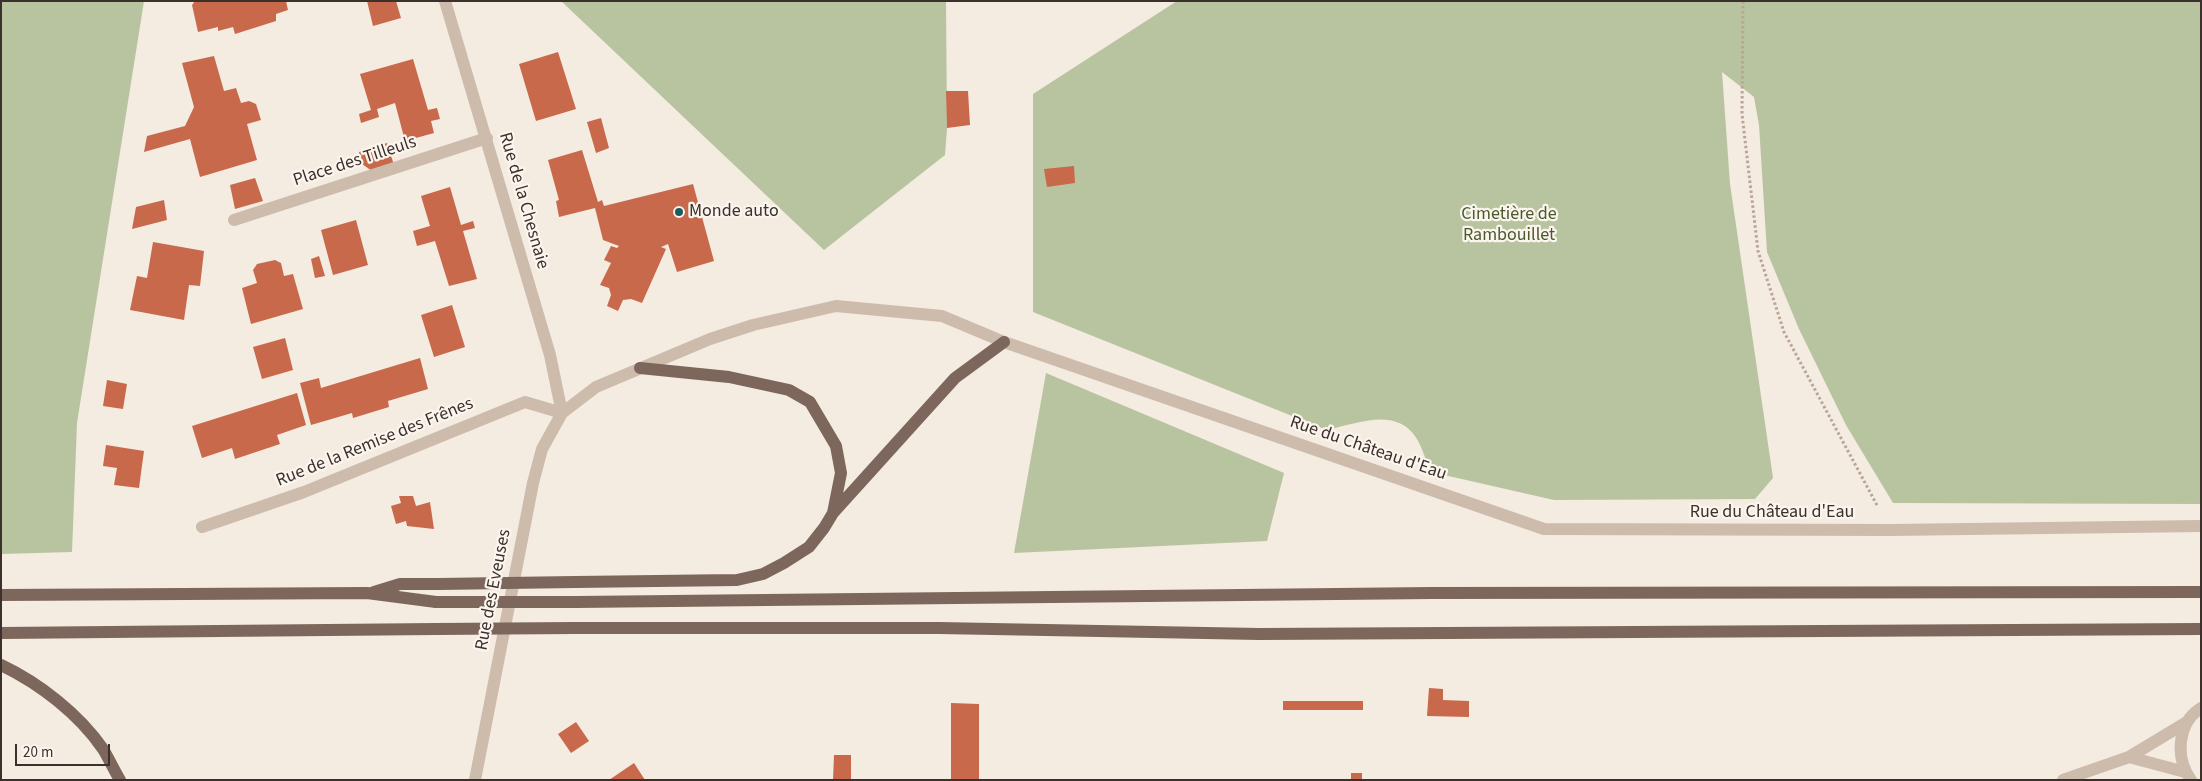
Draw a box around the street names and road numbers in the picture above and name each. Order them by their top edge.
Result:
street label: Rue de la Chesnaie [493,130,553,272]
street label: Place des Tilleuls [291,132,419,192]
street label: Rue de la Remise des Frênes [273,394,477,492]
street label: Rue du Château d'Eau [1287,412,1449,486]
street label: Rue du Château d'Eau [1690,502,1854,524]
street label: Rue des Eveuses [472,528,516,652]

